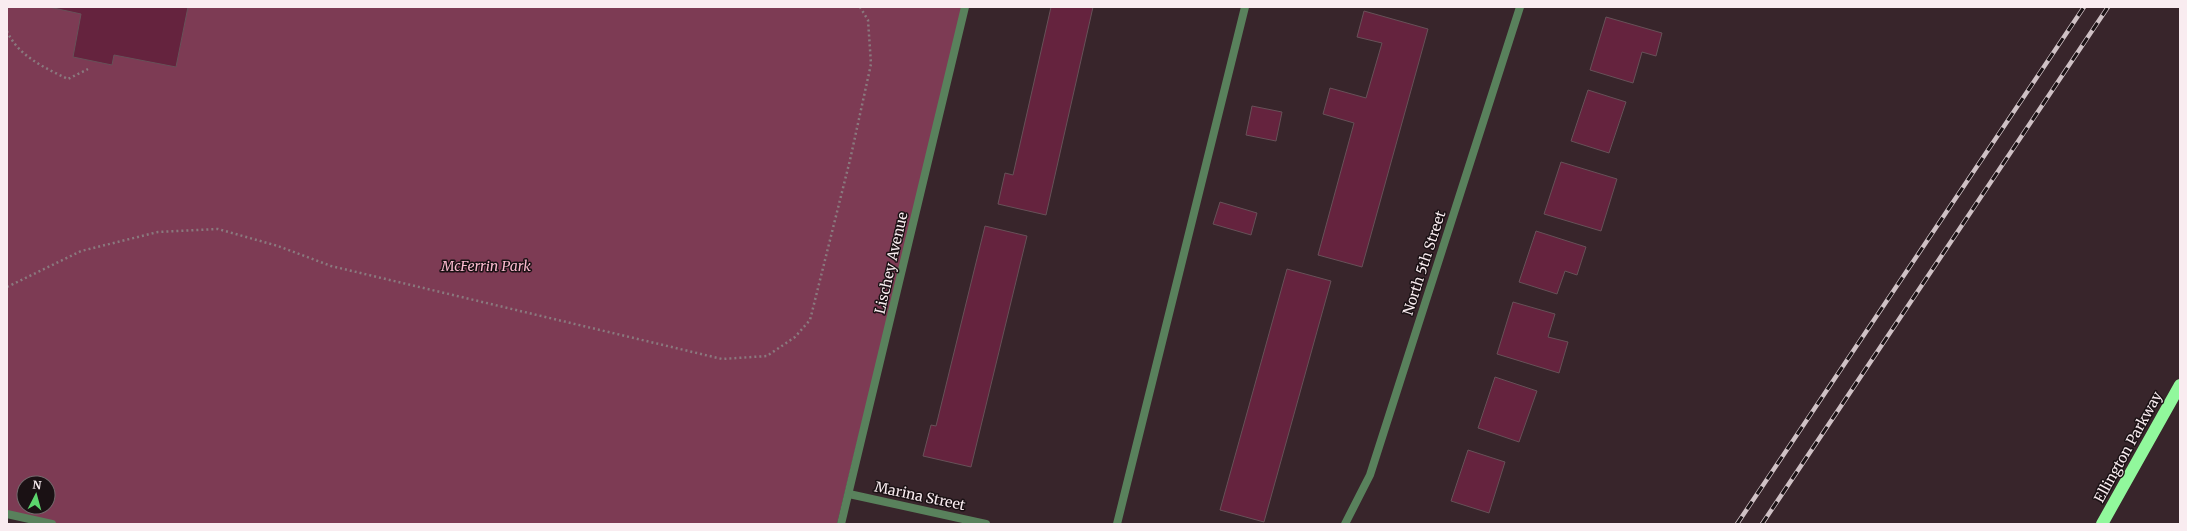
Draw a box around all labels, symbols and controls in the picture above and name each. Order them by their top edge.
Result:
street label: North 5th Street [1399,208,1450,318]
street label: Lischey Avenue [871,210,911,316]
park label: McFerrin Park [440,257,531,275]
street label: Ellington Parkway [2090,388,2166,506]
north arrow [16,475,56,515]
text: N [32,478,42,493]
street label: Marina Street [873,478,968,515]

